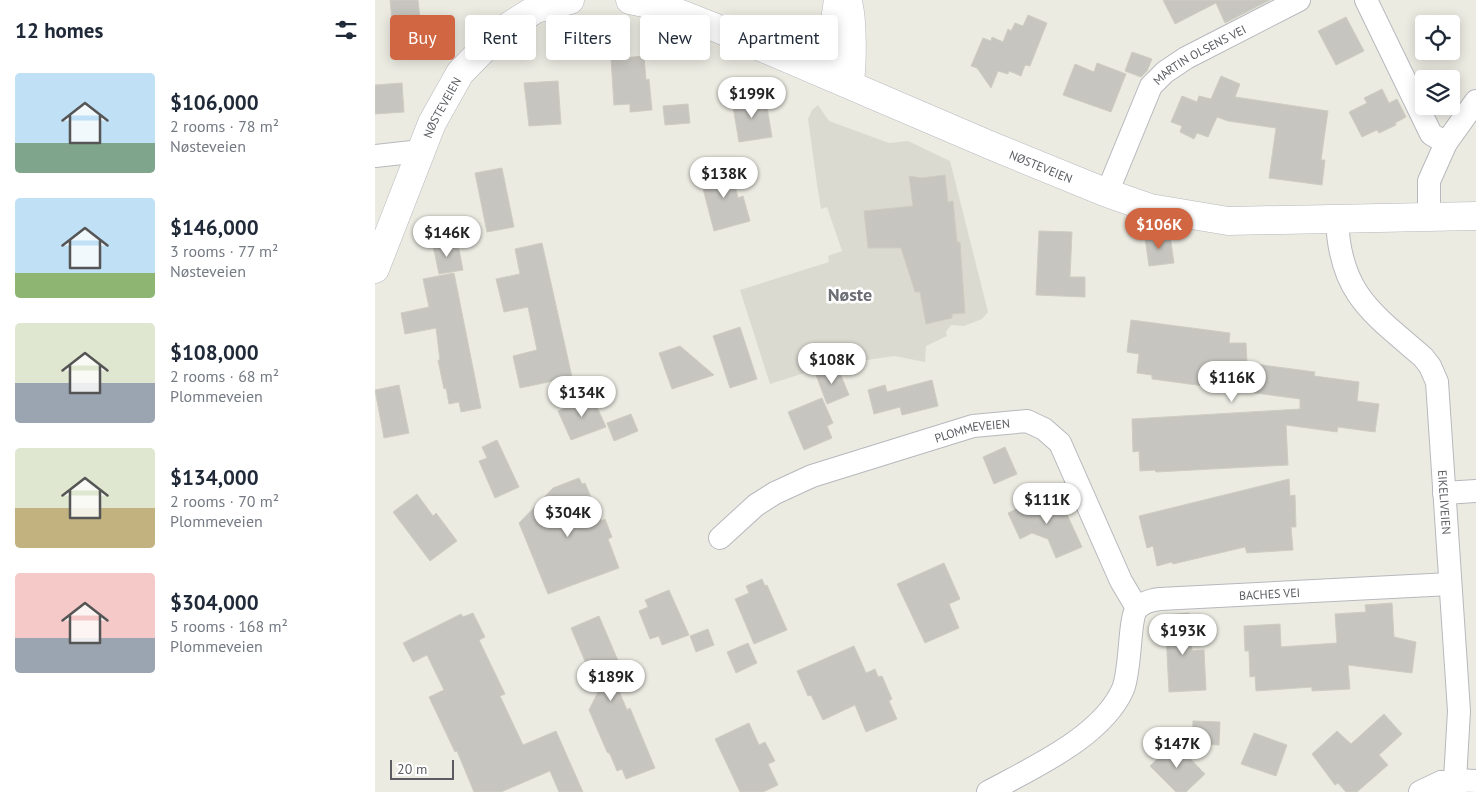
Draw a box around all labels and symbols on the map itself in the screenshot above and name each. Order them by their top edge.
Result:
street label: MARTIN OLSENS VEI [1150,21,1248,87]
street label: NØSTEVEIEN [419,74,464,140]
pin: $199K [717,76,787,119]
street label: NØSTEVEIEN [1007,146,1075,186]
pin: $138K [689,156,759,199]
pin: $106K [1124,208,1194,250]
pin: $146K [412,216,482,258]
district label: Nøste [828,283,872,306]
pin: $108K [797,342,867,385]
pin: $116K [1197,360,1267,403]
pin: $134K [547,376,617,418]
street label: PLOMMEVEIEN [932,415,1010,445]
street label: EIKELIVEIEN [1435,469,1455,535]
pin: $111K [1012,482,1082,525]
pin: $304K [533,496,603,538]
street label: BACHES VEI [1239,584,1300,602]
pin: $193K [1148,614,1218,656]
pin: $189K [576,660,646,702]
pin: $147K [1142,726,1212,769]
scale bar [390,757,454,780]

